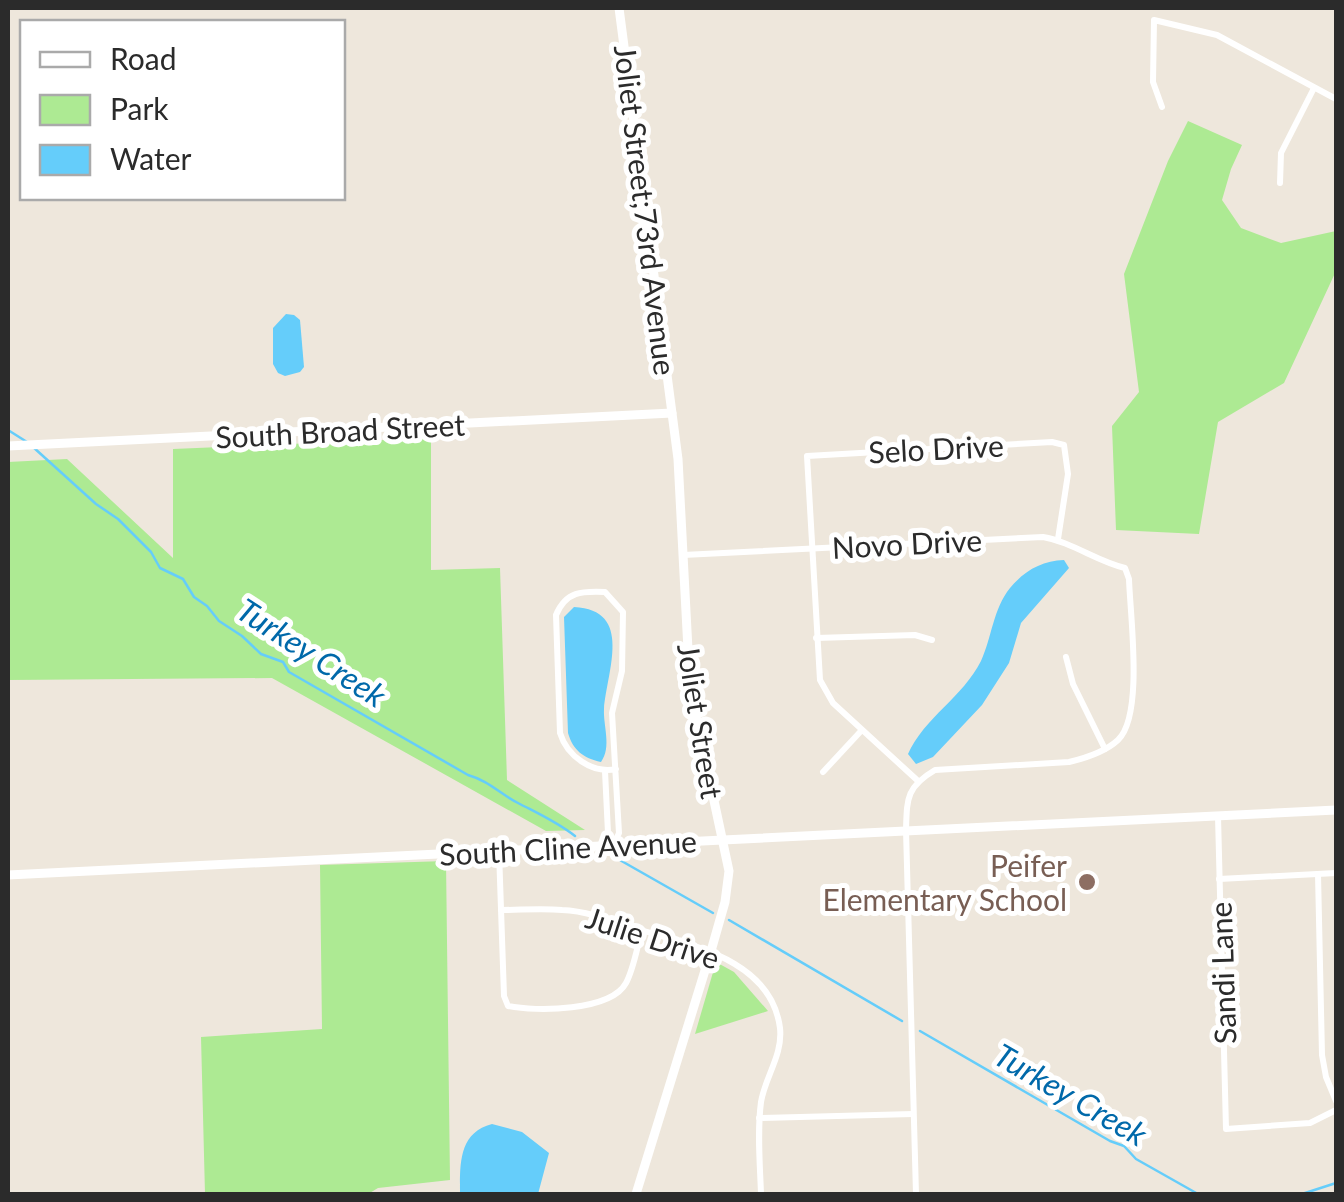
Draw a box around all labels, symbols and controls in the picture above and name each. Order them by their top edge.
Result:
legend [20,20,345,200]
text: Road [110,40,177,76]
street label: Joliet Street;73rd Avenue [608,43,684,377]
text: Park [110,90,169,126]
text: Water [110,140,192,176]
street label: South Broad Street [214,405,466,455]
street label: Selo Drive [867,426,1005,470]
street label: Novo Drive [831,521,983,565]
water label: Turkey Creek [230,589,395,715]
street label: Joliet Street [671,641,731,801]
street label: South Cline Avenue [438,822,698,872]
place label: Peifer Elementary School [822,847,1067,917]
marker: Peifer Elementary School [1076,871,1098,893]
street label: Julie Drive [582,899,724,975]
street label: Sandi Lane [1202,901,1242,1045]
water label: Turkey Creek [988,1035,1155,1154]

